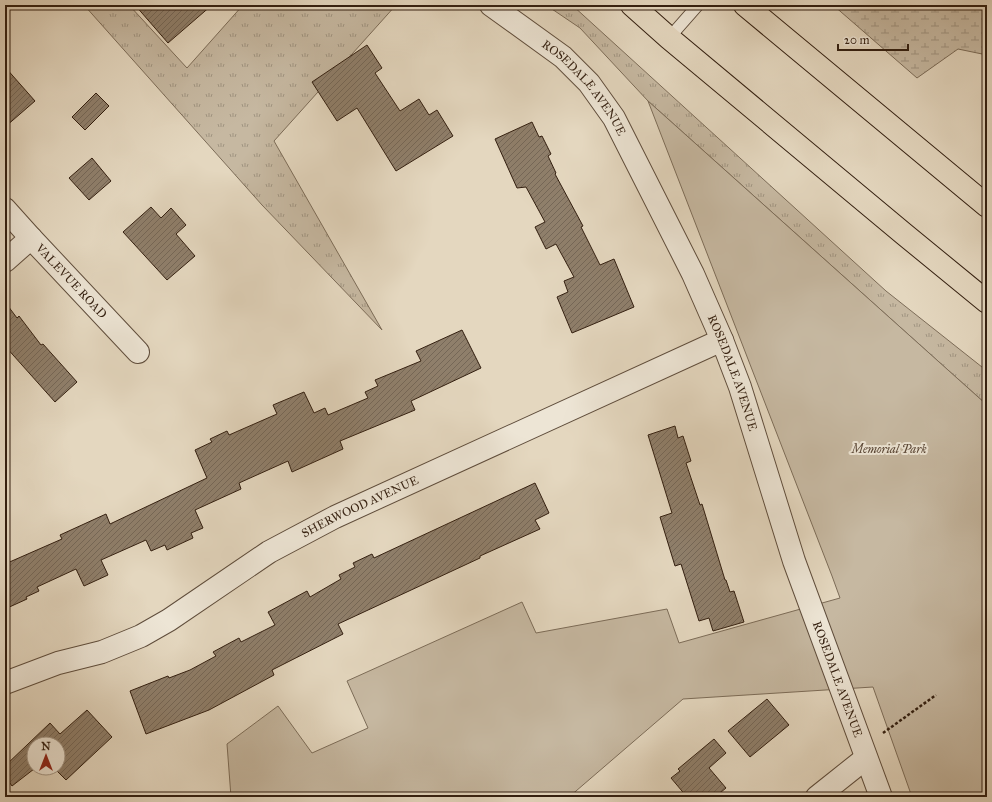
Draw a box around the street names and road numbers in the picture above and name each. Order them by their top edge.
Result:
street label: ROSEDALE AVENUE [539,37,629,138]
street label: VALEVUE ROAD [32,240,110,321]
street label: ROSEDALE AVENUE [705,313,760,433]
street label: SHERWOOD AVENUE [299,473,421,540]
street label: ROSEDALE AVENUE [810,619,865,740]

